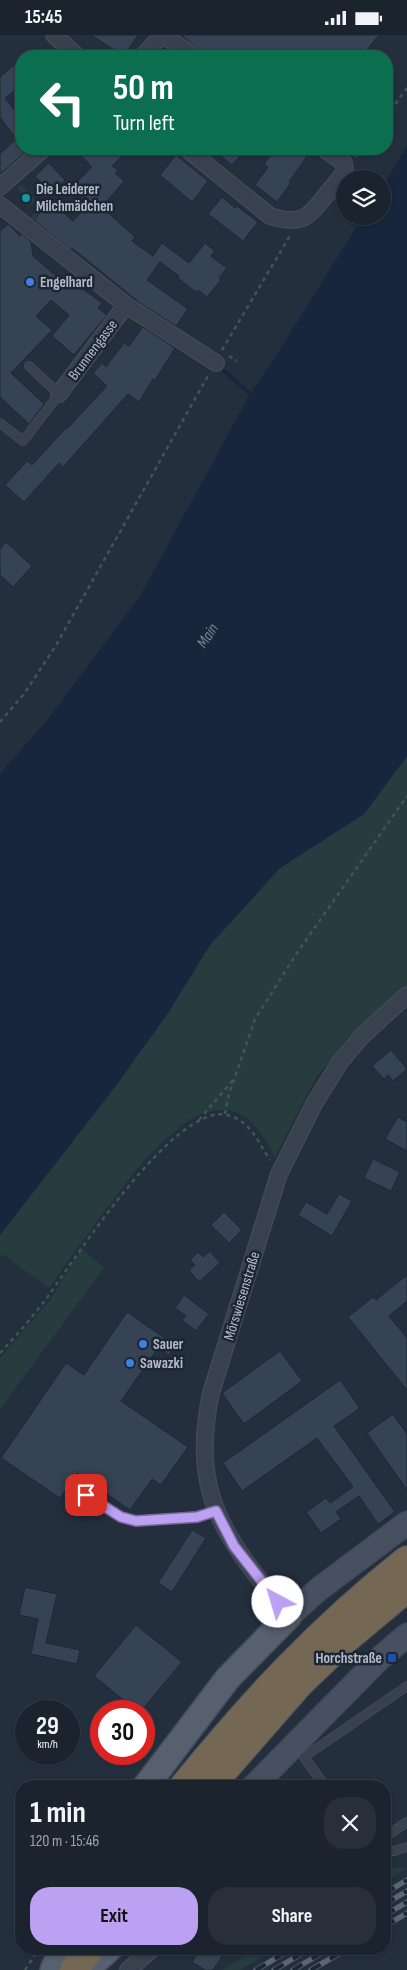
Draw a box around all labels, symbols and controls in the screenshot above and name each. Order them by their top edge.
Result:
text: 15:45 [25,6,62,29]
text: 50 m [113,67,174,110]
icon: left [30,70,95,135]
text: Turn left [113,110,175,137]
map controls [336,170,391,225]
button: layers [336,170,391,225]
place label: Die Leiderer Milchmädchen [36,180,113,216]
marker: Die Leiderer Milchmädchen [20,192,32,204]
place label: Engelhard [40,273,93,292]
marker: Engelhard [24,276,36,288]
street label: Brunnengasse [64,316,122,384]
water label: Main [193,620,223,652]
street label: Mörswiesenstraße [219,1249,265,1343]
place label: Sauer [153,1335,184,1354]
marker: Sauer [137,1338,149,1350]
place label: Sawazki [140,1354,183,1373]
marker: Sawazki [124,1357,136,1369]
pin [65,1474,107,1516]
icon: arrive [72,1481,100,1509]
position arrow [251,1575,303,1627]
place label: Horchstraße [315,1649,382,1668]
marker: Horchstraße [386,1652,398,1664]
speed limit sign: 30 [90,1700,155,1765]
text: 29 [36,1711,59,1742]
text: km/h [37,1737,58,1752]
text: 1 min [30,1795,86,1831]
button: close [324,1797,376,1849]
text: 120 m · 15:46 [30,1832,99,1851]
button: Exit [30,1887,198,1945]
button: Share [208,1887,376,1945]

